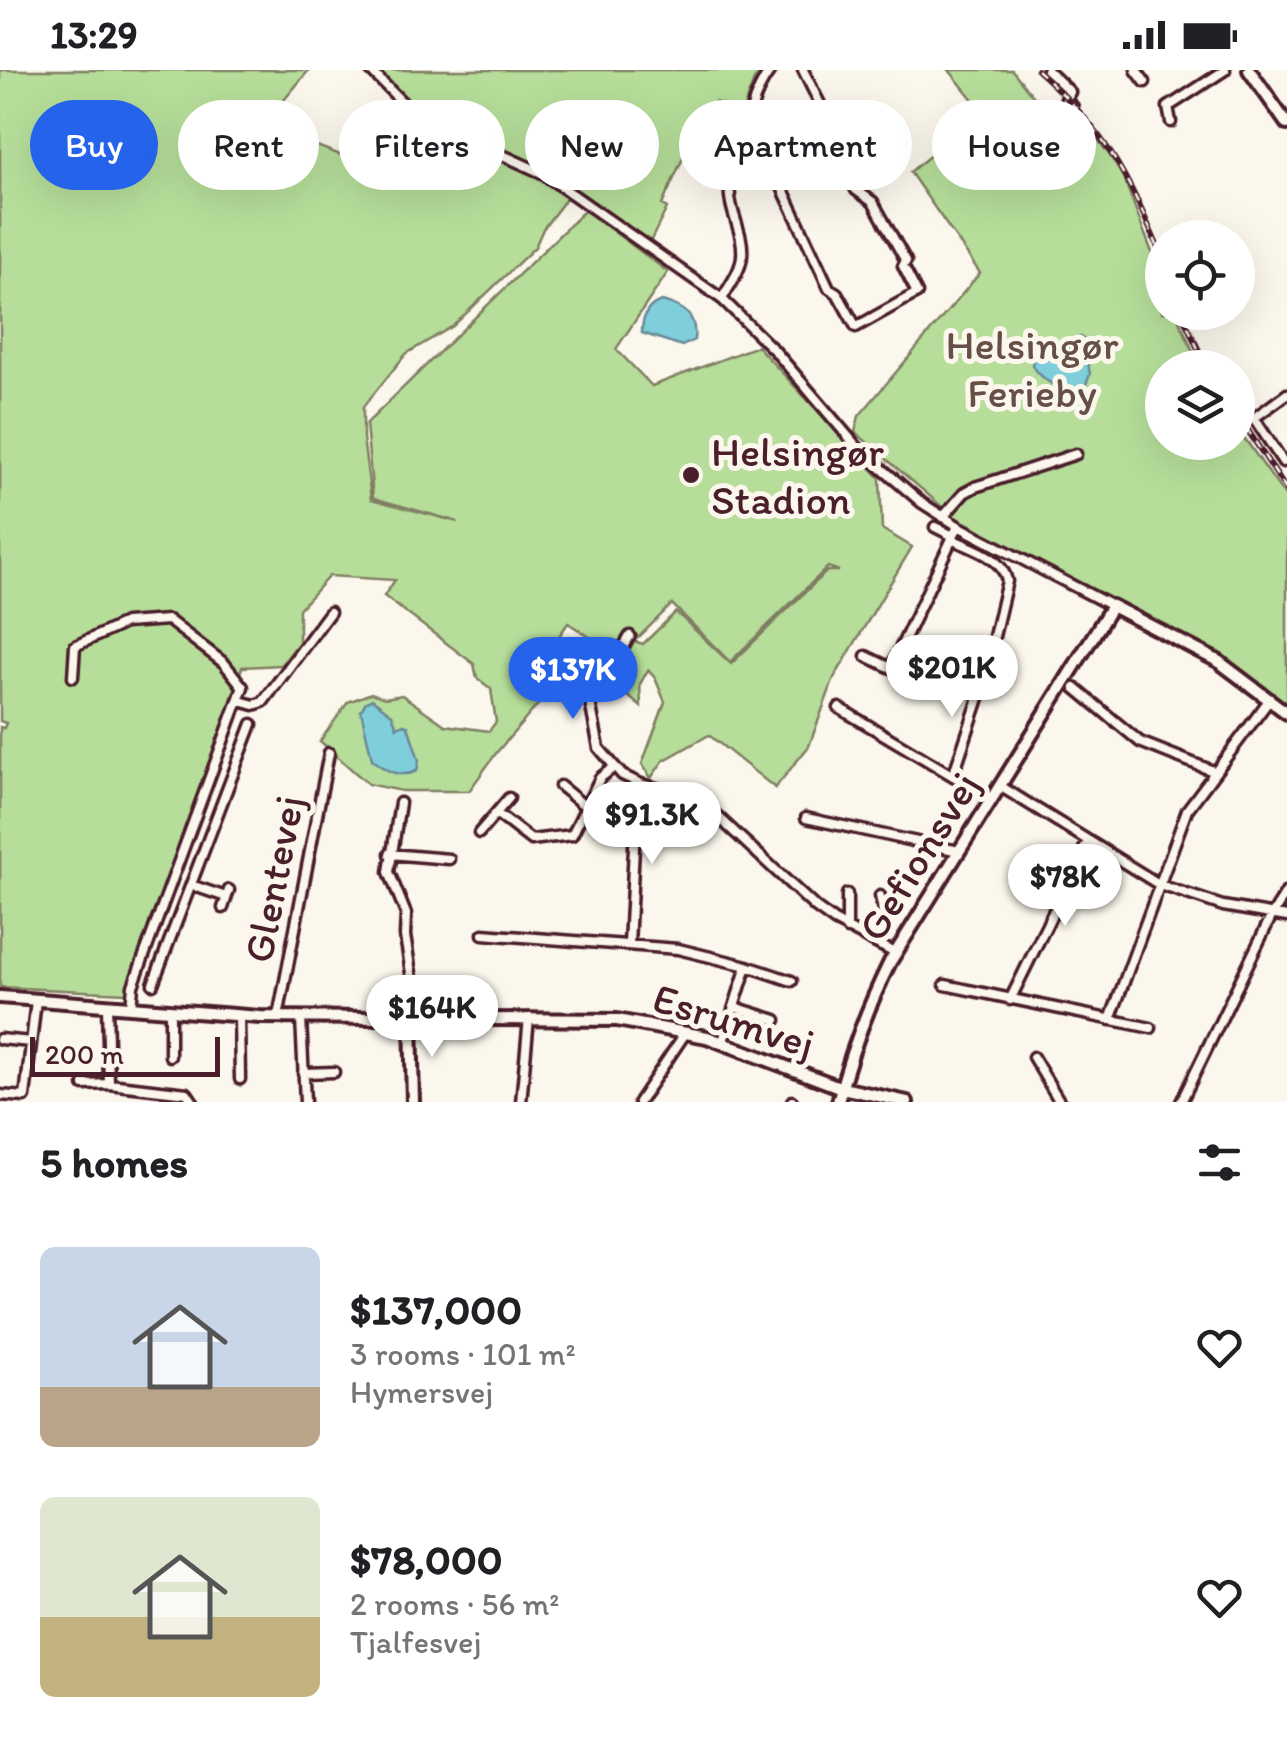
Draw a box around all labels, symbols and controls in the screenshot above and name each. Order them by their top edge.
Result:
text: 13:29 [50,12,138,58]
chip: Buy [30,100,158,190]
chip: Rent [178,100,319,190]
chip: Filters [339,100,505,190]
chip: New [525,100,659,190]
chip: Apartment [679,100,912,190]
chip: House [932,100,1096,190]
map controls [1145,220,1255,460]
button: locate [1145,220,1255,330]
park label: Helsingør Ferieby [945,319,1119,418]
button: layers [1145,350,1255,460]
place label: Helsingør Stadion [711,426,884,525]
marker: Helsingør Stadion [680,464,702,486]
pin: $201K [882,635,1022,720]
pin: $137K [503,637,643,722]
text: $201K [908,648,996,686]
text: $137K [531,650,615,688]
street label: Gefionsvej [847,762,990,950]
pin: $91.3K [571,782,733,867]
street label: Glentevej [232,791,315,967]
text: $91.3K [605,795,699,833]
pin: $78K [1006,844,1124,929]
text: $78K [1030,857,1100,895]
street label: Esrumvej [647,972,821,1069]
pin: $164K [362,975,502,1060]
text: $164K [388,988,476,1026]
scale bar [30,1032,220,1076]
text: 200 m [45,1037,124,1071]
icon: filters [1192,1135,1247,1190]
text: 5 homes [40,1137,188,1188]
text: $137,000 [350,1284,522,1335]
icon: home [120,1287,240,1407]
icon: heart [1192,1320,1247,1375]
text: 3 rooms · 101 m² [350,1335,576,1373]
text: Hymersvej [350,1373,493,1411]
text: $78,000 [350,1534,503,1585]
icon: home [120,1537,240,1657]
icon: heart [1192,1570,1247,1625]
text: 2 rooms · 56 m² [350,1585,559,1623]
text: Tjalfesvej [350,1623,481,1661]

